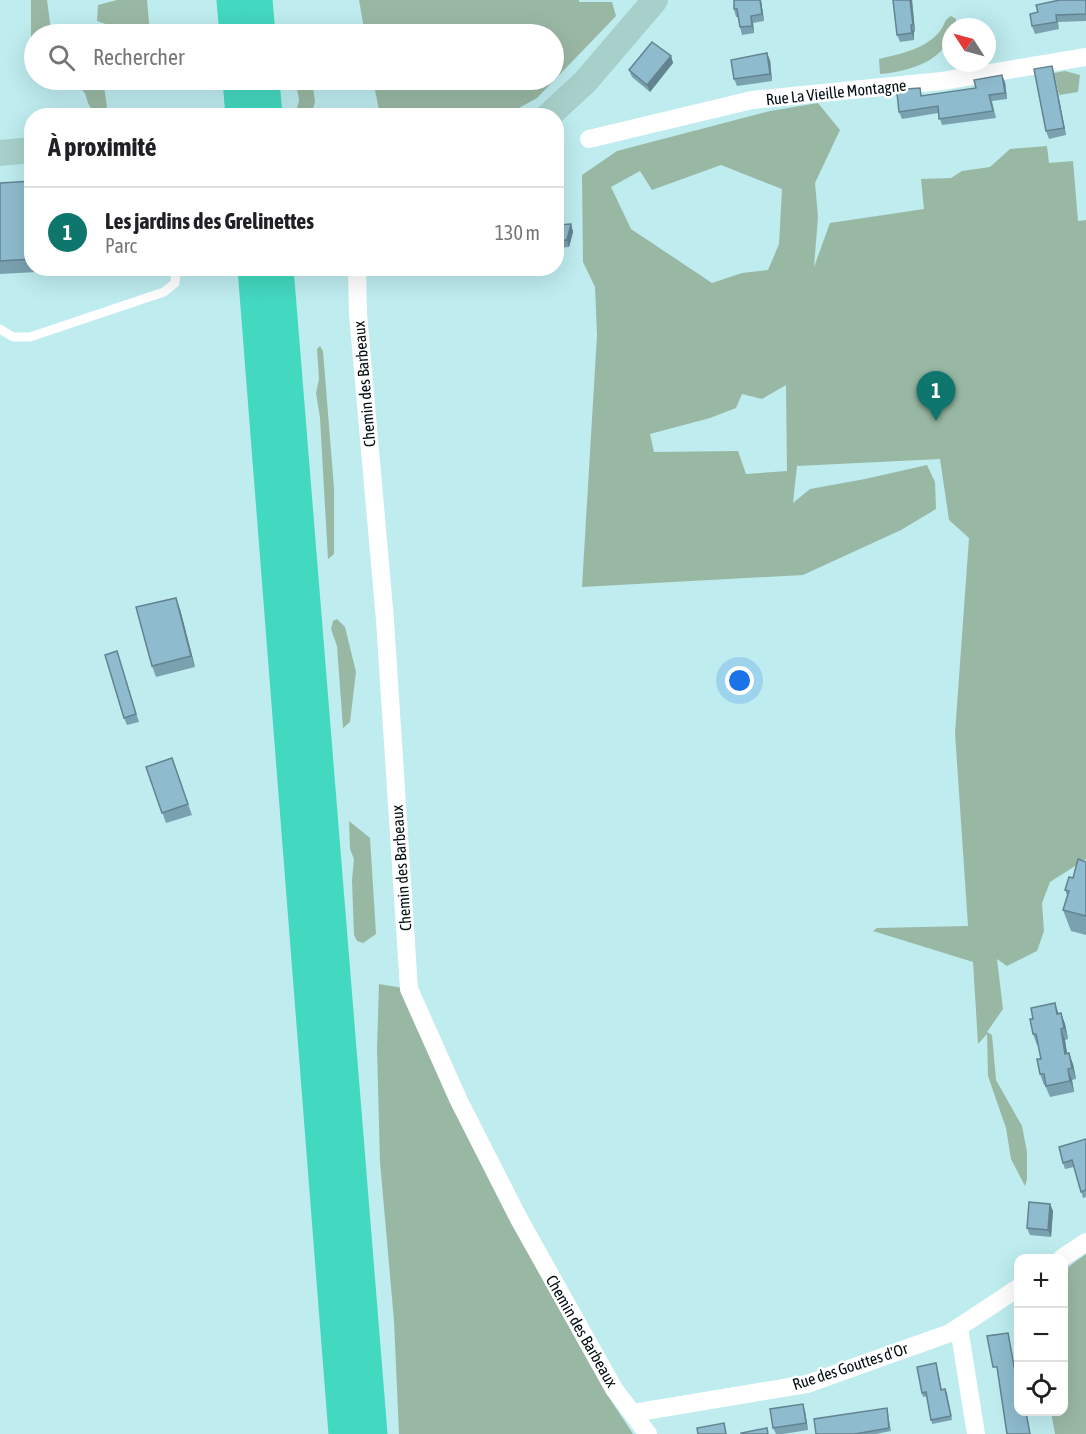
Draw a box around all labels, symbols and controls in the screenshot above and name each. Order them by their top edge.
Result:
north arrow [942,18,996,72]
search box [24,24,564,90]
icon: search [45,41,78,74]
text: Rechercher [93,44,184,70]
street label: Rue La Vieille Montagne [765,76,907,109]
text: À proximité [48,132,156,162]
text: Les jardins des Grelinettes [105,208,314,234]
text: 1 [63,221,72,244]
text: 130 m [495,221,540,244]
text: Parc [105,234,137,257]
street label: Chemin des Barbeaux [349,320,378,448]
pin: 1 [916,372,956,421]
your location [725,666,754,695]
street label: Chemin des Barbeaux [388,804,414,932]
map controls [1014,1254,1068,1416]
button: + [1014,1254,1068,1308]
street label: Chemin des Barbeaux [543,1272,622,1391]
button: − [1014,1308,1068,1362]
street label: Rue des Gouttes d'Or [790,1339,910,1393]
button: locate [1014,1362,1068,1416]

